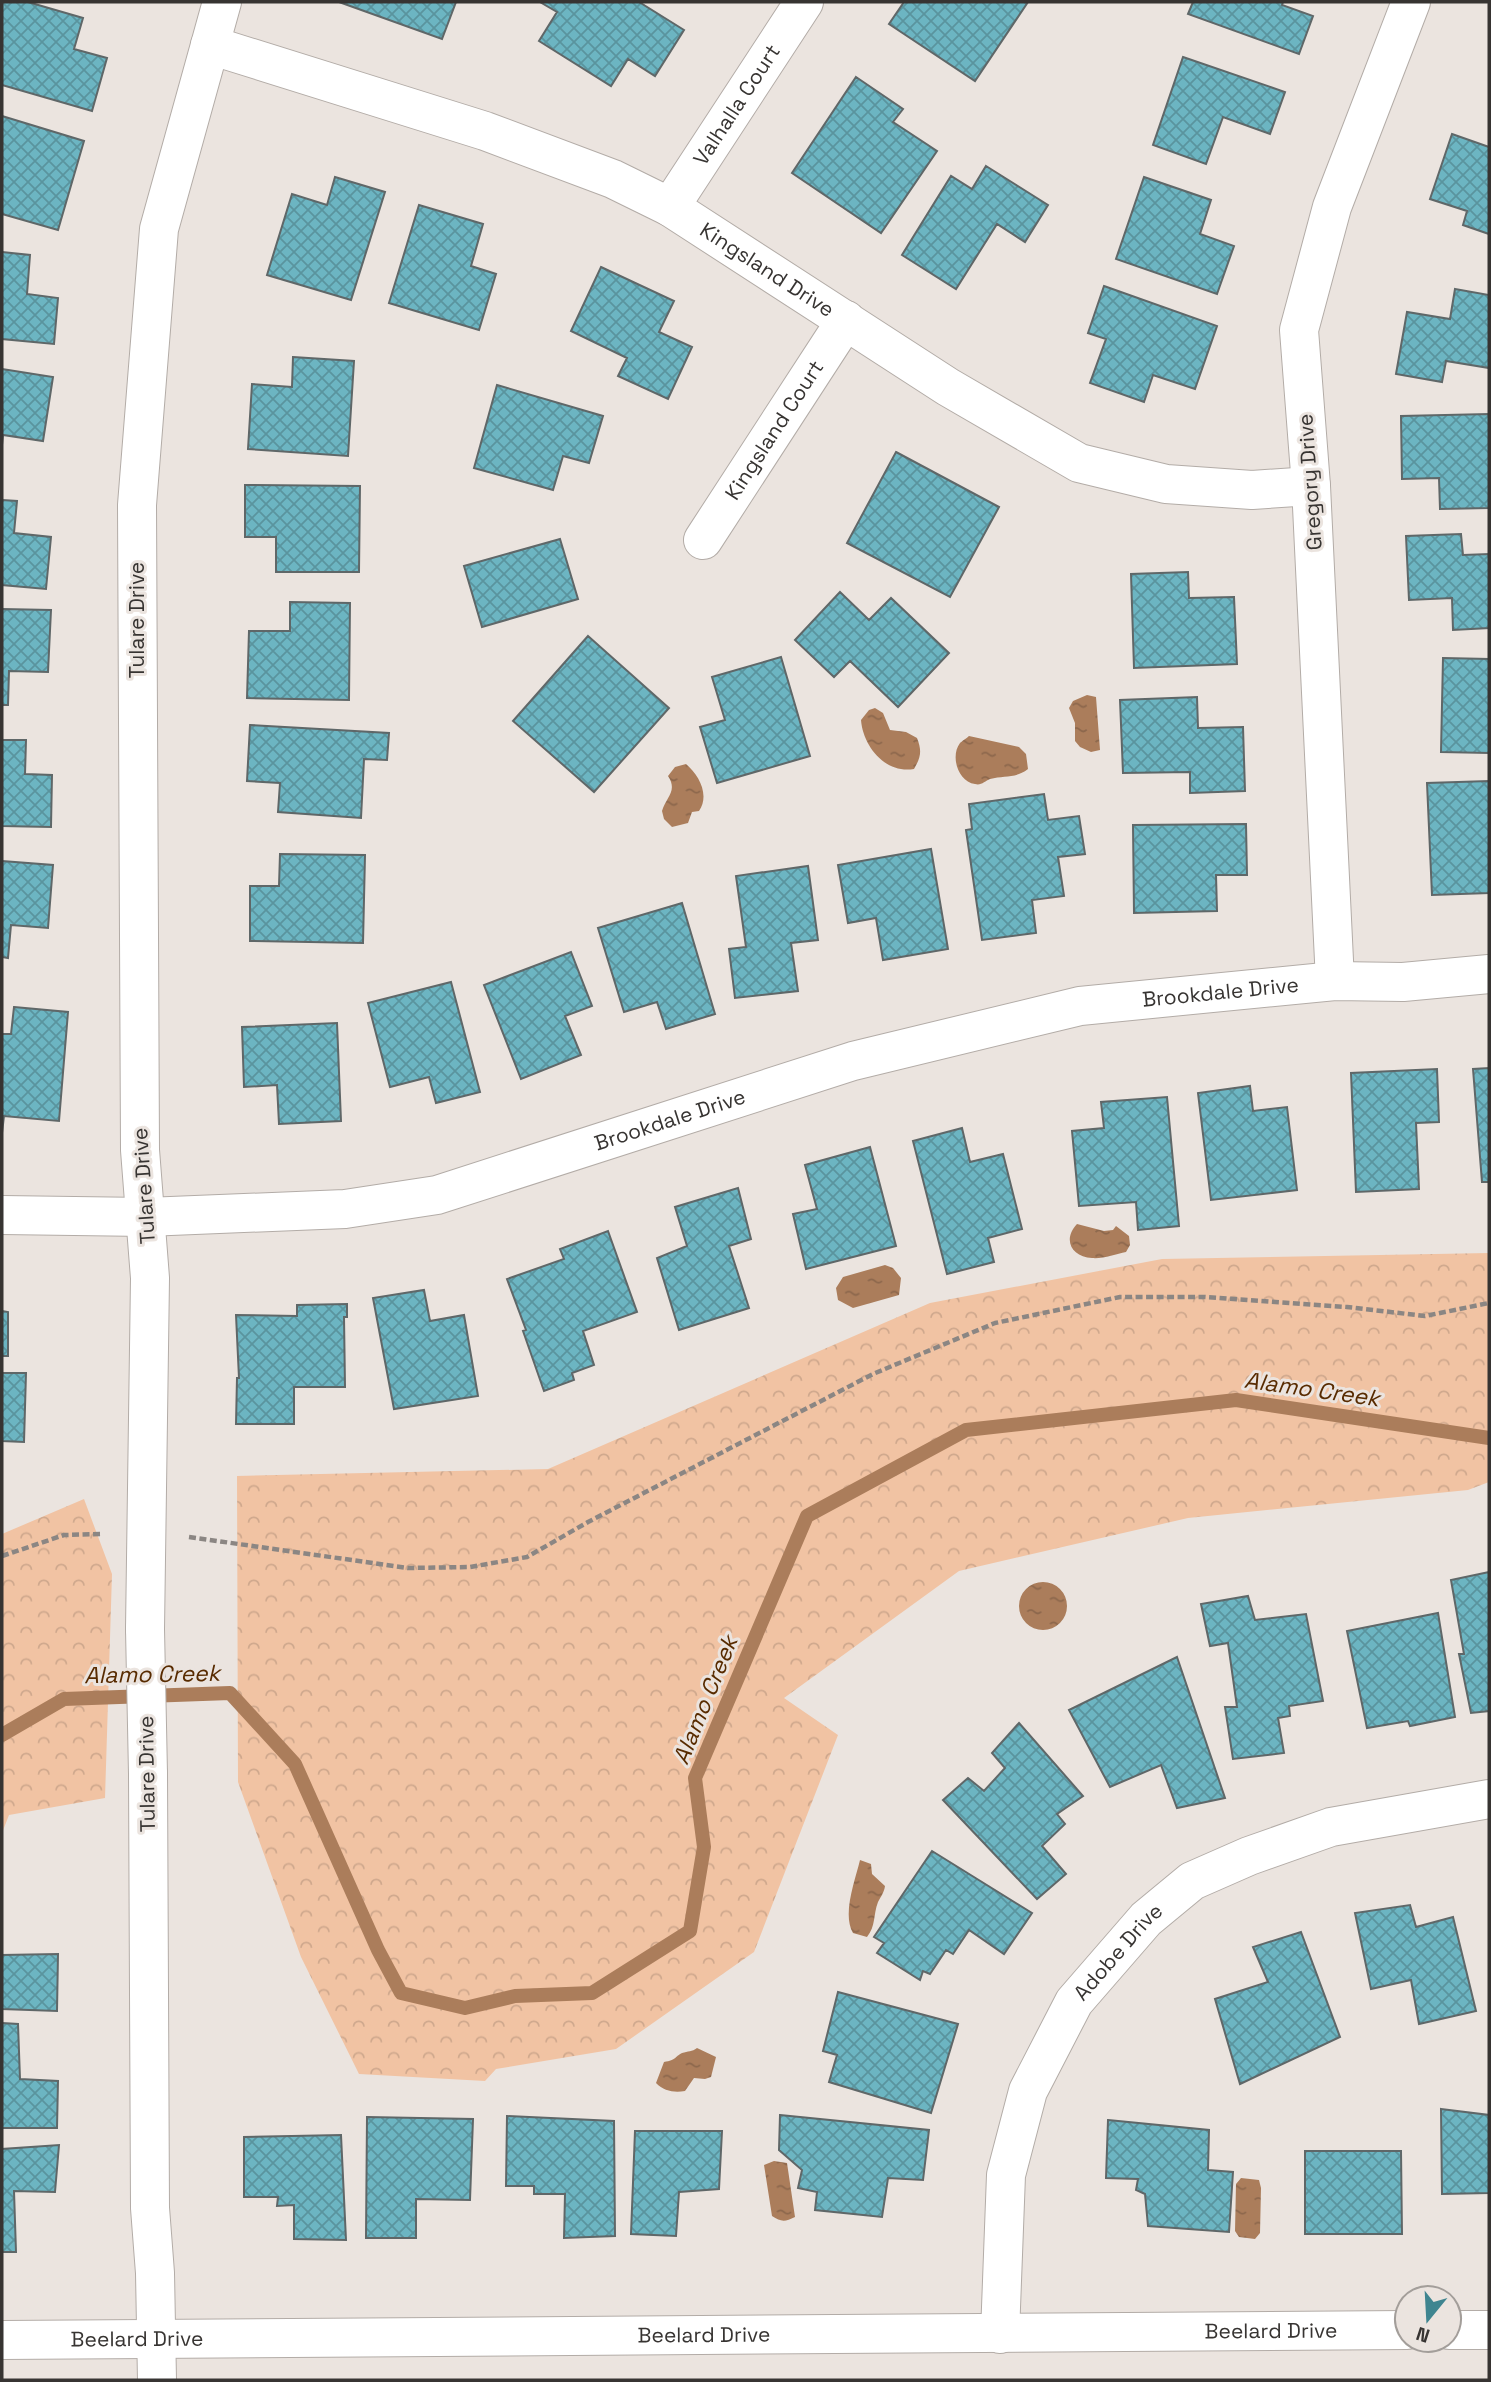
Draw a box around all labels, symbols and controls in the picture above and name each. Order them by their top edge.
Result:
street label: Valhalla Court [687,39,786,170]
street label: Kingsland Drive [695,216,840,323]
street label: Kingsland Court [719,355,829,505]
street label: Gregory Drive [1291,413,1328,551]
street label: Tulare Drive [123,562,150,678]
street label: Brookdale Drive [1141,971,1300,1013]
street label: Brookdale Drive [591,1083,749,1156]
street label: Tulare Drive [126,1127,161,1245]
water label: Alamo Creek [1243,1365,1384,1414]
water label: Alamo Creek [666,1629,745,1769]
water label: Alamo Creek [84,1658,223,1690]
street label: Tulare Drive [132,1716,161,1832]
street label: Adobe Drive [1067,1897,1168,2006]
north arrow [1393,2284,1463,2354]
street label: Beelard Drive [1204,2316,1337,2344]
street label: Beelard Drive [637,2321,770,2348]
text: N [1413,2321,1433,2349]
street label: Beelard Drive [70,2325,204,2353]

